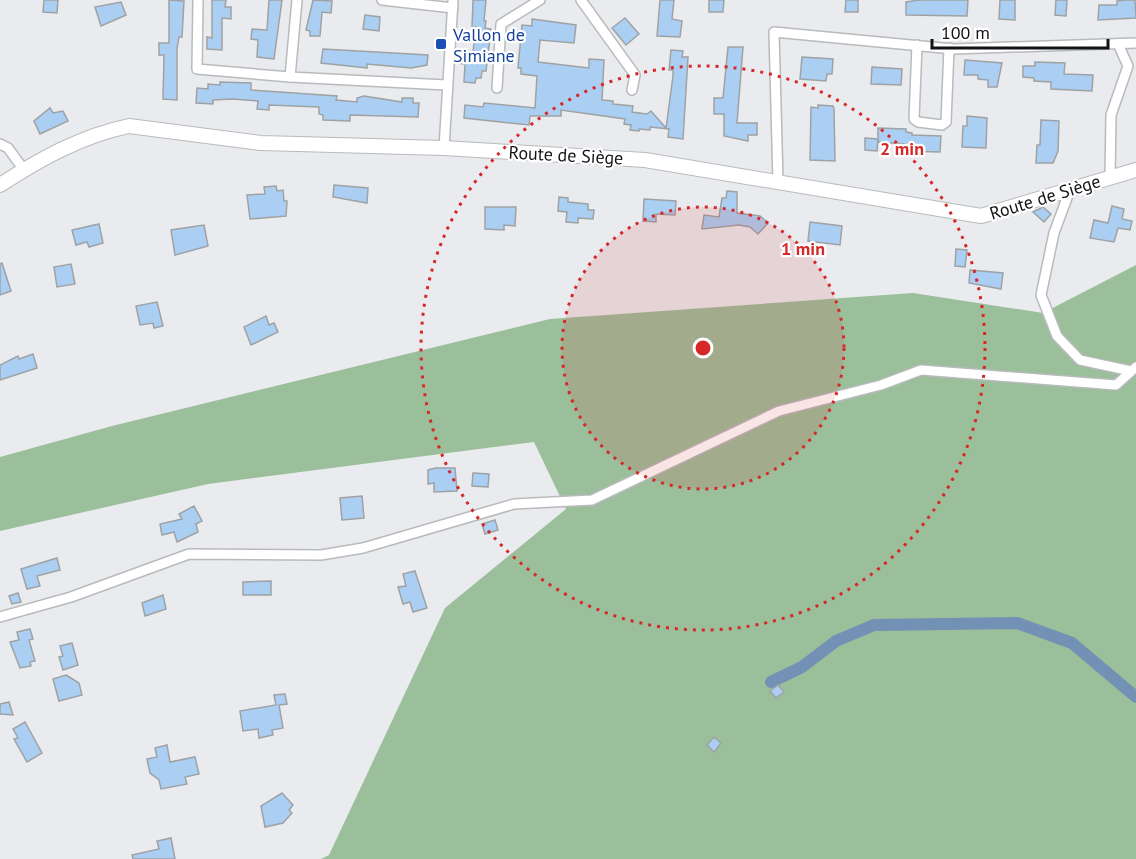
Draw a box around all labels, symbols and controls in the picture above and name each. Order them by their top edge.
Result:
scale bar [932,12,1108,50]
text: 100 m [941,21,990,44]
place label: Vallon de Simiane [452,23,525,67]
marker: Vallon de Simiane [434,37,448,51]
text: 2 min [880,137,924,160]
street label: Route de Siège [508,141,624,169]
street label: Route de Siège [987,169,1103,225]
text: 1 min [781,237,825,260]
centre of rings [693,338,713,358]

